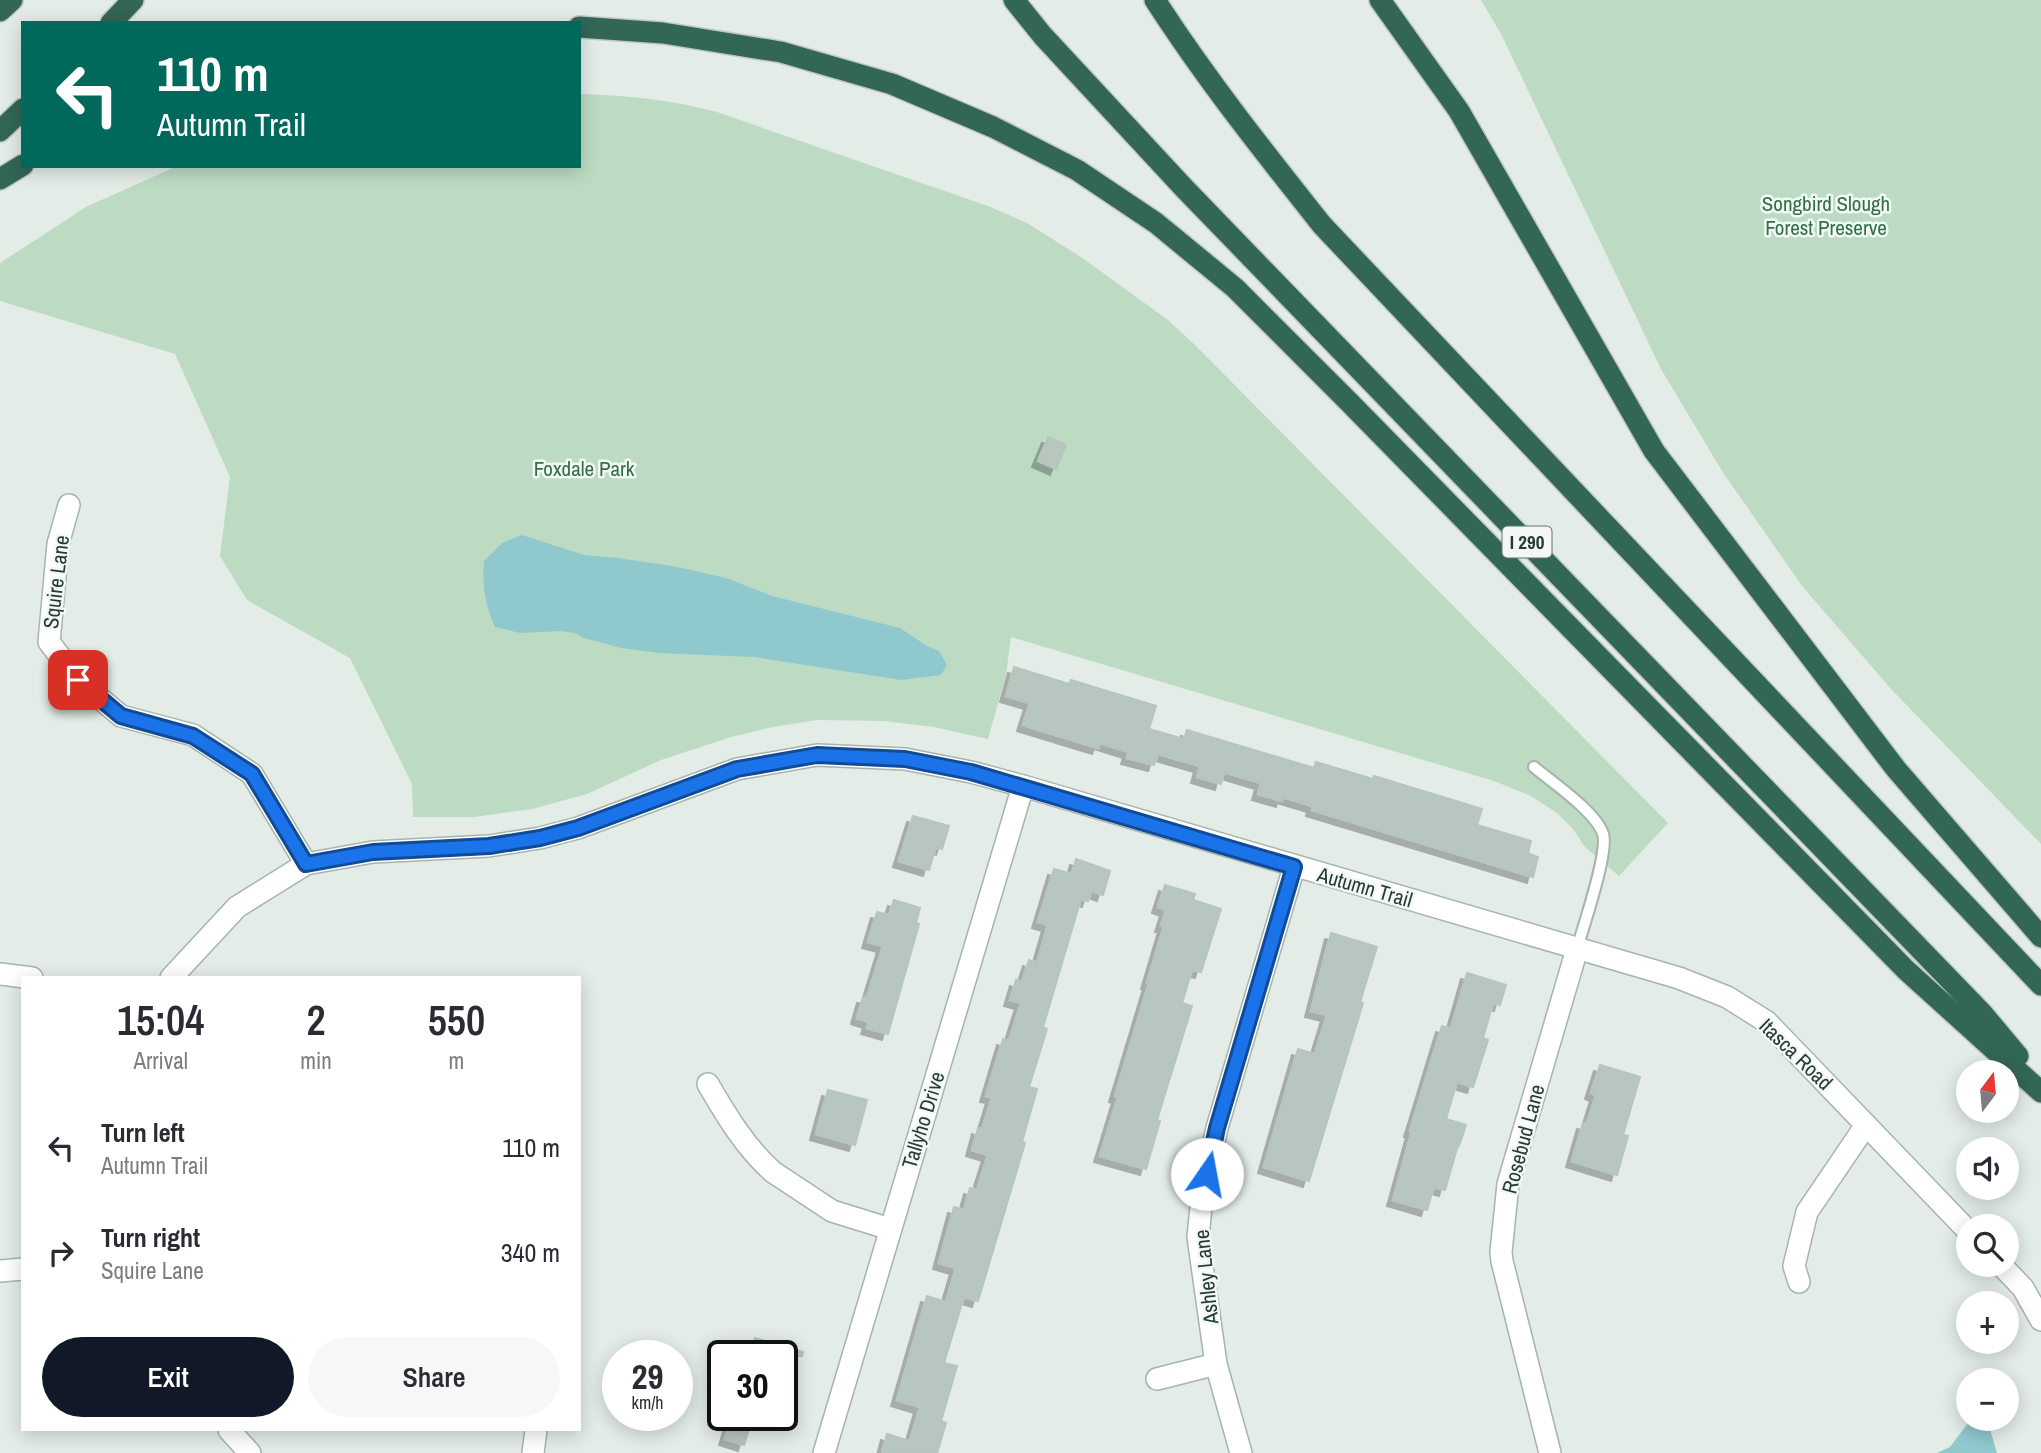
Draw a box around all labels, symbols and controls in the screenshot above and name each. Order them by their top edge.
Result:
text: 110 m [157,40,269,106]
icon: left [42,49,133,140]
text: Autumn Trail [157,103,306,146]
park label: Songbird Slough Forest Preserve [1762,189,1890,242]
park label: Foxdale Park [534,454,635,483]
road number: I 290 [1502,526,1552,558]
street label: Squire Lane [36,534,76,630]
pin [48,650,108,710]
icon: arrive [59,661,97,699]
street label: Autumn Trail [1313,859,1416,914]
text: 15:04 [117,992,204,1048]
text: 2 [306,992,326,1048]
text: 550 [428,992,485,1048]
street label: Itasca Road [1753,1012,1839,1096]
text: Arrival [133,1045,188,1076]
text: min [300,1045,332,1076]
text: m [449,1045,464,1076]
north arrow [1956,1060,2020,1124]
map controls [1956,1060,2019,1431]
street label: Tallyho Drive [895,1068,951,1172]
street label: Rosebud Lane [1494,1081,1552,1197]
text: Turn left [101,1115,185,1150]
icon: left [42,1129,80,1167]
text: 110 m [502,1130,560,1165]
position arrow [1170,1137,1244,1211]
button: sound [1956,1137,2019,1200]
text: Autumn Trail [101,1150,208,1181]
button: search [1956,1214,2019,1277]
text: Turn right [101,1220,200,1255]
street label: Ashley Lane [1187,1228,1225,1327]
icon: right [42,1234,80,1272]
text: 340 m [501,1235,560,1270]
text: Squire Lane [101,1255,204,1286]
button: + [1956,1291,2019,1354]
button: Exit [42,1337,294,1417]
button: Share [308,1337,560,1417]
speed limit sign: 30 [707,1340,798,1431]
text: 29 [632,1353,663,1400]
button: − [1956,1368,2019,1431]
text: km/h [632,1390,664,1415]

